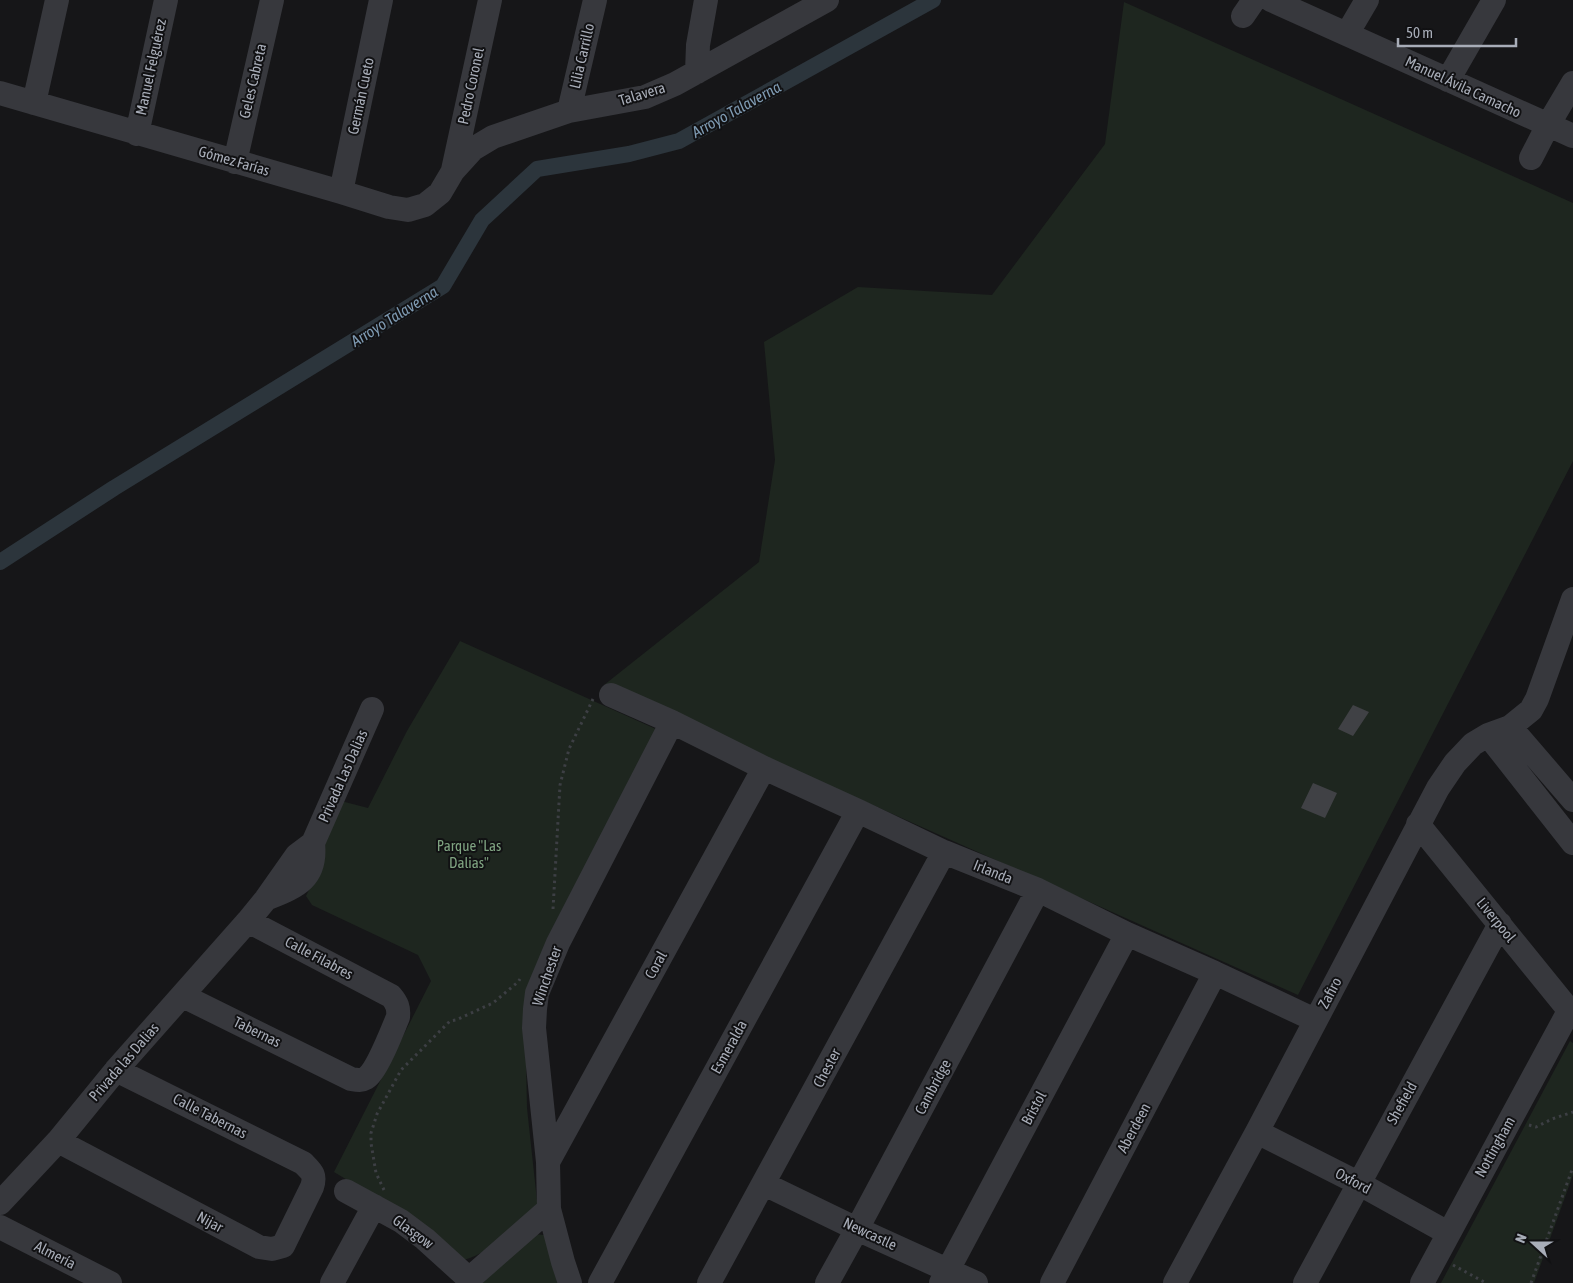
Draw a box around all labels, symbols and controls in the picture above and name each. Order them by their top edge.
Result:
scale bar [1398,15,1516,47]
street label: Manuel Felguérez [132,17,169,117]
street label: Lilia Carrillo [566,22,597,90]
text: 50 m [1406,24,1433,41]
street label: Geles Cabreta [236,42,269,120]
street label: Pedro Coronel [454,46,487,126]
street label: Manuel Ávila Camacho [1403,52,1524,121]
street label: Germán Cueto [344,56,377,136]
water label: Arroyo Talaverna [688,77,785,142]
street label: Talavera [617,78,667,109]
street label: Gómez Farías [197,142,272,179]
water label: Arroyo Talaverna [346,282,442,351]
street label: Privada Las Dalias [315,727,371,825]
park label: Parque "Las Dalias" [437,837,501,871]
street label: Irlanda [971,856,1015,887]
street label: Liverpool [1474,894,1519,945]
street label: Calle Filabres [282,933,356,983]
street label: Winchester [528,943,565,1008]
street label: Coral [641,948,670,982]
street label: Zafiro [1314,974,1345,1011]
street label: Tabernas [231,1013,284,1050]
street label: Esmeralda [707,1017,750,1076]
street label: Privada las Dalias [85,1019,162,1104]
street label: Chester [809,1045,844,1090]
street label: Cambridge [911,1056,954,1117]
street label: Shefield [1383,1079,1420,1127]
street label: Bristol [1018,1088,1049,1127]
street label: Calle Tabernas [170,1090,250,1141]
street label: Aberdeen [1113,1100,1154,1155]
street label: Nottingham [1471,1113,1518,1180]
street label: Oxford [1333,1164,1374,1197]
street label: Nijar [194,1208,227,1236]
street label: Glasgow [390,1211,437,1252]
street label: Newcastle [841,1214,900,1253]
north arrow [1508,1218,1558,1268]
text: N [1512,1232,1530,1245]
street label: Almería [32,1237,79,1272]

